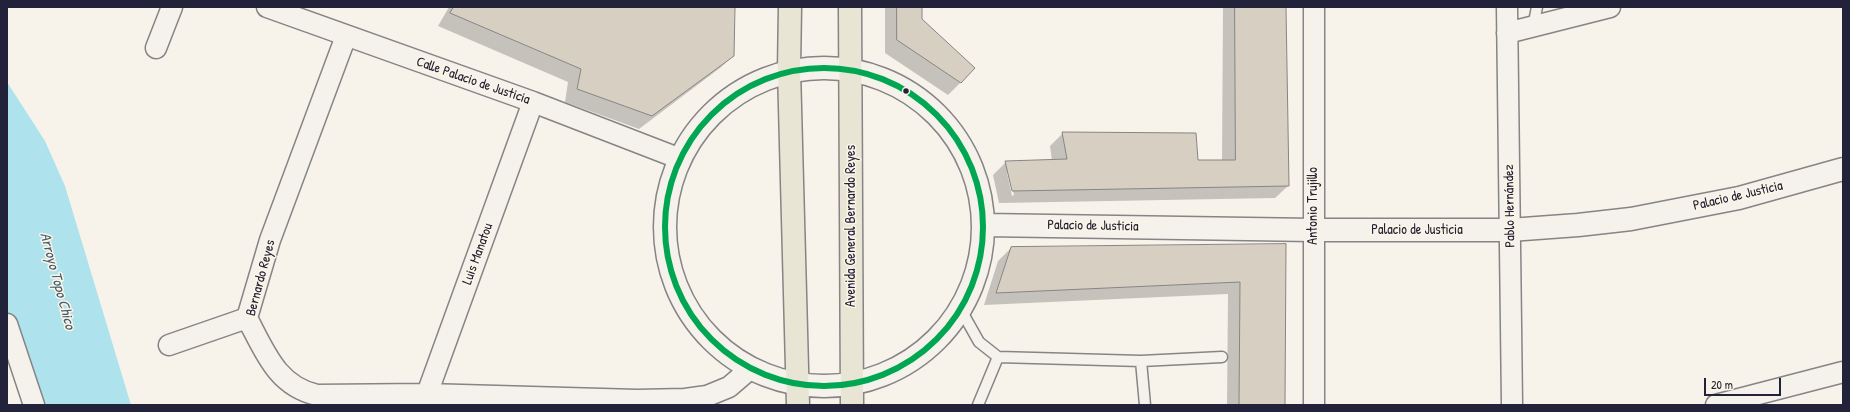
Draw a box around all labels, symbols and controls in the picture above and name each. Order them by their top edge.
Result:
street label: Calle Palacio de Justicia [414,54,532,108]
unlabelled marker [901,86,911,96]
street label: Avenida General Bernardo Reyes [843,145,859,307]
street label: Pablo Hernández [1501,164,1519,248]
street label: Antonio Trujillo [1305,167,1321,245]
street label: Palacio de Justicia [1692,178,1784,214]
street label: Palacio de Justicia [1047,217,1139,235]
street label: Luis Manatou [459,221,497,287]
street label: Palacio de Justicia [1371,222,1463,238]
water label: Arroyo Topo Chico [35,231,79,331]
street label: Bernardo Reyes [243,238,279,318]
scale bar [1706,370,1783,396]
text: 20 m [1711,376,1733,393]

